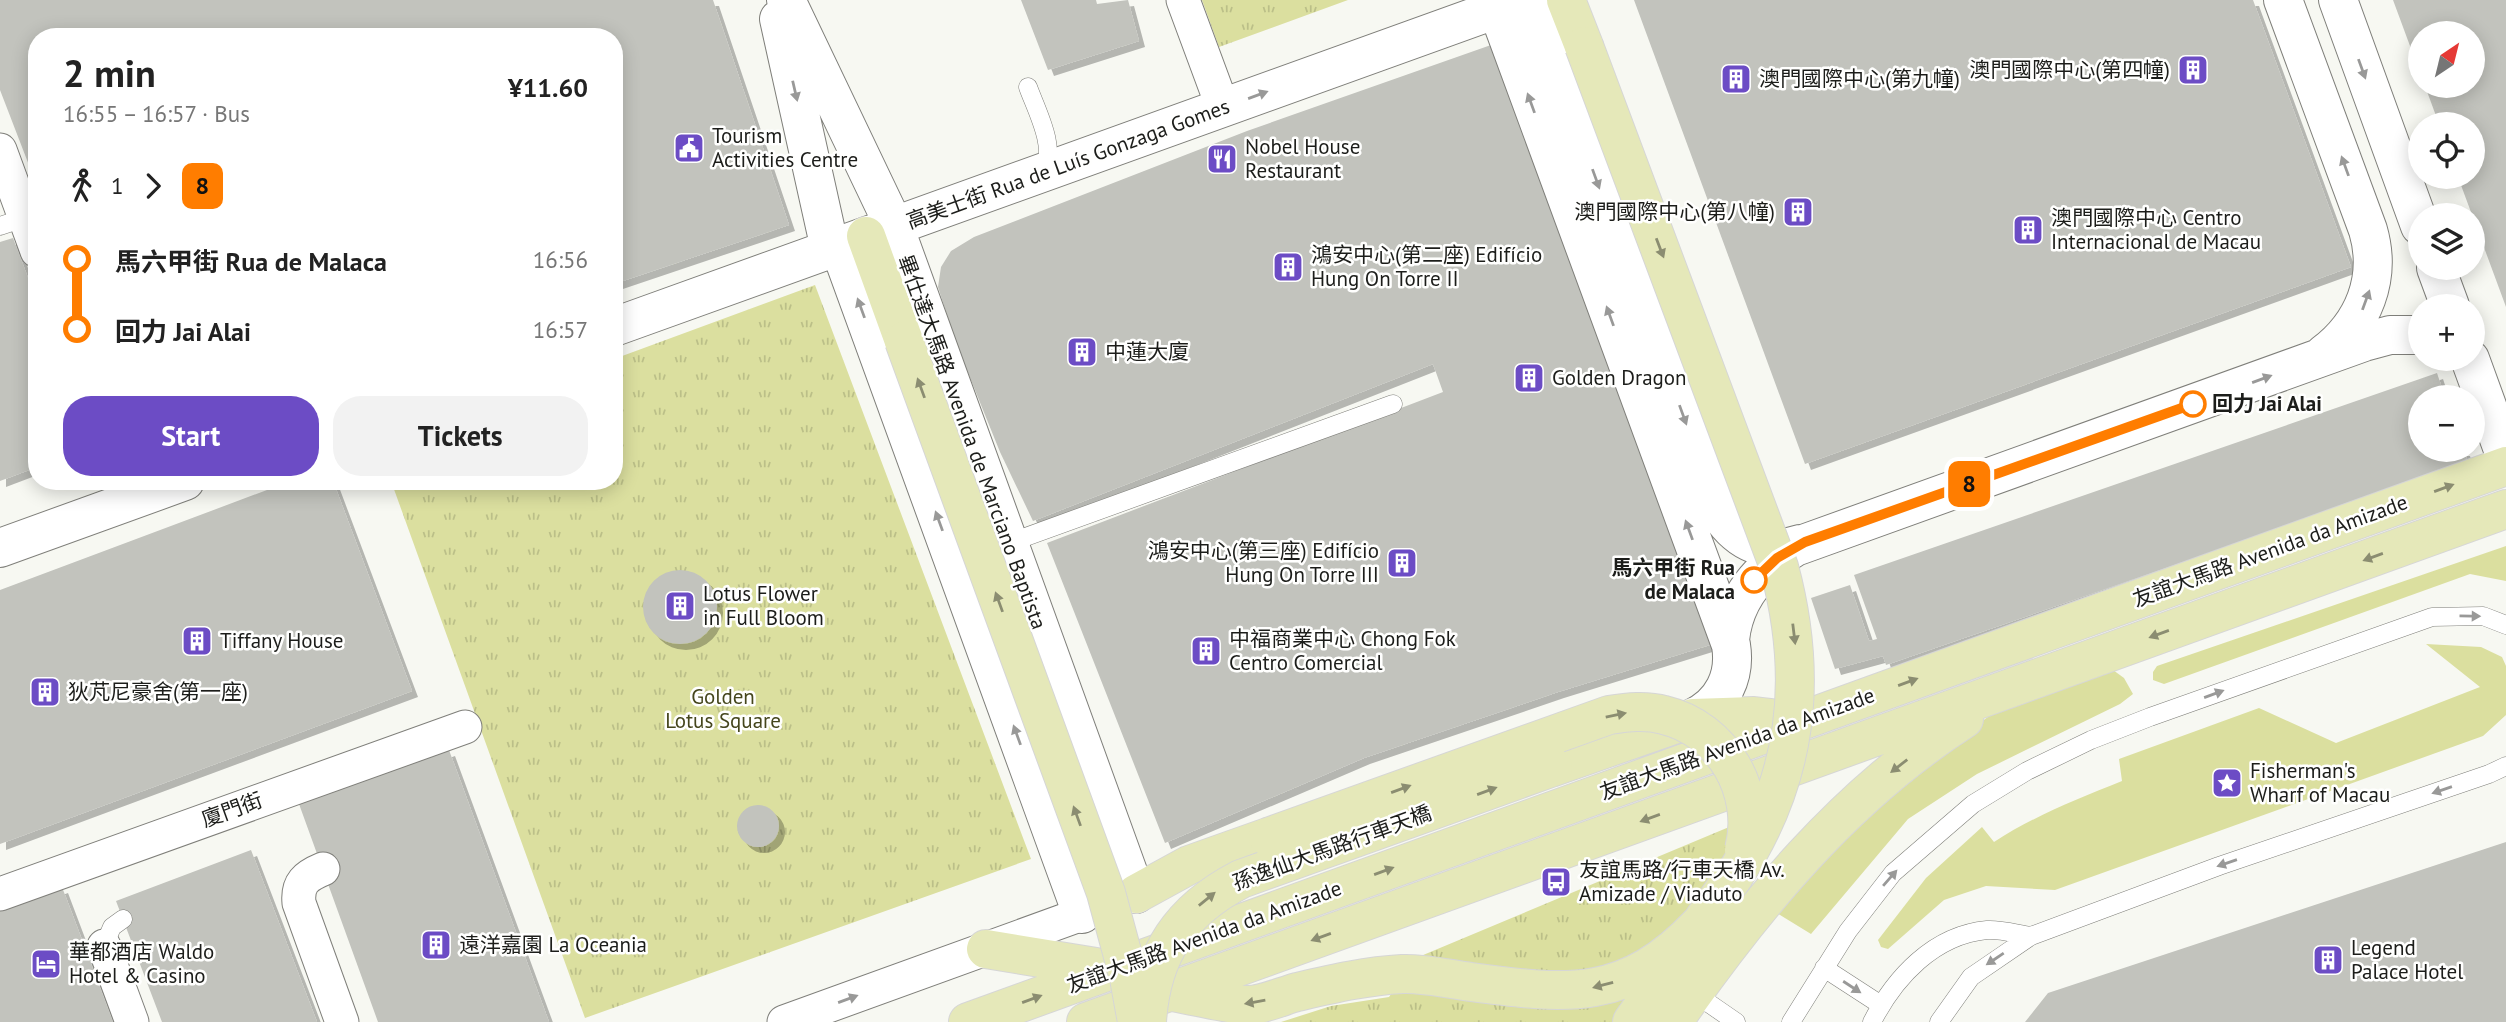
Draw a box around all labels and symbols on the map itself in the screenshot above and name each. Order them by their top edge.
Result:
north arrow [2408,21,2485,98]
building icon: 澳門國際中心(第四幢) [2176,53,2210,87]
place label: 澳門國際中心(第四幢) [1969,56,2170,83]
one-way arrow [2357,58,2368,79]
building icon: 澳門國際中心(第九幢) [1719,62,1753,96]
place label: 澳門國際中心(第九幢) [1759,65,1960,92]
one-way arrow [789,80,800,102]
one-way arrow [1247,90,1268,101]
street label: 高美士街 Rua de Luís Gonzaga Gomes [903,92,1233,235]
one-way arrow [1526,92,1537,113]
place label: Tourism Activities Centre [712,122,858,173]
public building icon: Tourism Activities Centre [672,131,706,165]
place label: Nobel House Restaurant [1245,133,1360,184]
restaurant icon: Nobel House Restaurant [1205,142,1239,176]
one-way arrow [2339,155,2350,176]
one-way arrow [1591,168,1602,189]
building icon: 澳門國際中心(第八幢) [1781,195,1815,229]
place label: 澳門國際中心(第八幢) [1574,198,1775,225]
place label: 澳門國際中心 Centro Internacional de Macau [2051,204,2261,255]
building icon: 澳門國際中心 Centro Internacional de Macau [2011,213,2045,247]
one-way arrow [1654,237,1665,258]
place label: 鴻安中心(第二座) Edifício Hung On Torre II [1311,241,1542,292]
building icon: 鴻安中心(第二座) Edifício Hung On Torre II [1271,250,1305,284]
street label: 畢仕達大馬路 Avenida de Marciano Baptista [892,251,1053,633]
one-way arrow [2360,290,2371,311]
one-way arrow [855,297,866,318]
one-way arrow [1604,306,1615,327]
building icon: 中蓮大廈 [1065,335,1099,369]
place label: 中蓮大廈 [1105,338,1189,365]
building icon: Golden Dragon [1512,361,1546,395]
place label: Golden Dragon [1552,364,1687,391]
one-way arrow [2251,373,2272,384]
one-way arrow [915,378,926,399]
place label: 回力 Jai Alai [2212,390,2322,417]
marker: 回力 Jai Alai [2180,391,2206,417]
one-way arrow [1678,405,1689,426]
line badge: 8 [1946,461,1992,507]
one-way arrow [2434,482,2455,493]
street label: 友誼大馬路 Avenida da Amizade [2129,488,2411,613]
one-way arrow [933,511,944,532]
one-way arrow [1683,519,1694,540]
place label: 鴻安中心(第三座) Edifício Hung On Torre III [1148,537,1379,588]
building icon: 鴻安中心(第三座) Edifício Hung On Torre III [1385,546,1419,580]
one-way arrow [2362,552,2383,563]
place label: 馬六甲街 Rua de Malaca [1611,554,1735,605]
marker: 馬六甲街 Rua de Malaca [1741,567,1767,593]
place label: Lotus Flower in Full Bloom [703,580,824,631]
building icon: Lotus Flower in Full Bloom [663,589,697,623]
one-way arrow [994,591,1005,612]
one-way arrow [2459,610,2481,622]
one-way arrow [1788,623,1799,645]
building icon: Tiffany House [180,624,214,658]
place label: 中福商業中心 Chong Fok Centro Comercial [1229,625,1456,676]
place label: Tiffany House [220,627,343,654]
one-way arrow [2148,629,2169,640]
building icon: 中福商業中心 Chong Fok Centro Comercial [1189,634,1223,668]
building icon: 狄芃尼豪舍(第一座) [28,675,62,709]
one-way arrow [1897,676,1918,687]
place label: 狄芃尼豪舍(第一座) [68,678,248,705]
street label: 友誼大馬路 Avenida da Amizade [1596,681,1878,806]
park label: Golden Lotus Square [665,683,781,734]
one-way arrow [2204,688,2225,699]
one-way arrow [1605,709,1627,720]
one-way arrow [1011,725,1022,746]
place label: Fisherman's Wharf of Macau [2250,757,2390,808]
one-way arrow [1891,759,1909,774]
place icon: Fisherman's Wharf of Macau [2210,766,2244,800]
one-way arrow [1391,784,1412,795]
one-way arrow [1477,785,1498,796]
one-way arrow [2432,785,2453,795]
street label: 廈門街 [198,786,266,833]
street label: 孫逸仙大馬路行車天橋 [1229,799,1435,896]
one-way arrow [1072,805,1083,826]
one-way arrow [1639,813,1660,824]
place label: 友誼馬路/行車天橋 Av. Amizade / Viaduto [1579,856,1785,907]
one-way arrow [2216,858,2237,869]
bus stop icon: 友誼馬路/行車天橋 Av. Amizade / Viaduto [1539,865,1573,899]
one-way arrow [1374,866,1395,877]
one-way arrow [1882,869,1897,886]
street label: 友誼大馬路 Avenida da Amizade [1063,874,1345,999]
one-way arrow [1198,892,1216,907]
building icon: 遠洋嘉園 La Oceania [419,928,453,962]
place label: 遠洋嘉園 La Oceania [459,931,647,958]
one-way arrow [1310,932,1331,943]
place label: Legend Palace Hotel [2351,934,2463,985]
place label: 華都酒店 Waldo Hotel & Casino [69,938,214,989]
building icon: Legend Palace Hotel [2311,943,2345,977]
hotel icon: 華都酒店 Waldo Hotel & Casino [29,947,63,981]
one-way arrow [1986,952,2004,966]
one-way arrow [1843,980,1862,993]
one-way arrow [1592,981,1613,991]
one-way arrow [837,993,858,1004]
one-way arrow [1022,993,1043,1004]
one-way arrow [1244,997,1266,1008]

